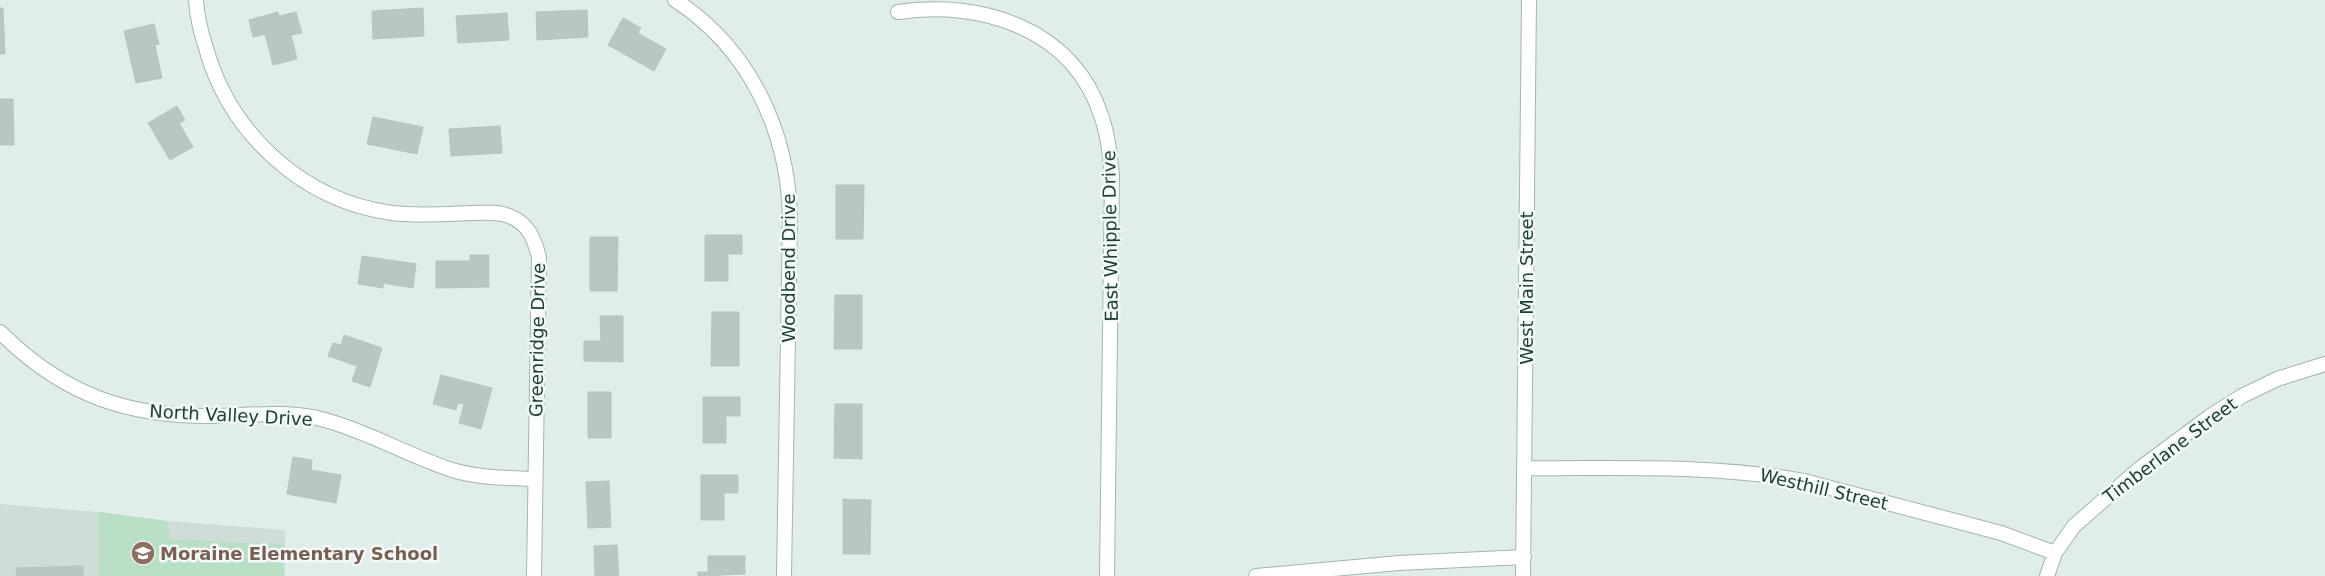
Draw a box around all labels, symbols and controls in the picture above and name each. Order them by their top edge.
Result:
street label: East Whipple Drive [1098,150,1122,322]
street label: Woodbend Drive [778,193,799,343]
street label: West Main Street [1516,211,1537,365]
street label: Greenridge Drive [525,263,549,417]
street label: Timberlane Street [2098,393,2241,508]
street label: North Valley Drive [149,400,313,430]
street label: Westhill Street [1758,464,1890,514]
school or university icon: Moraine Elementary School [130,540,156,566]
place label: Moraine Elementary School [160,543,438,564]

